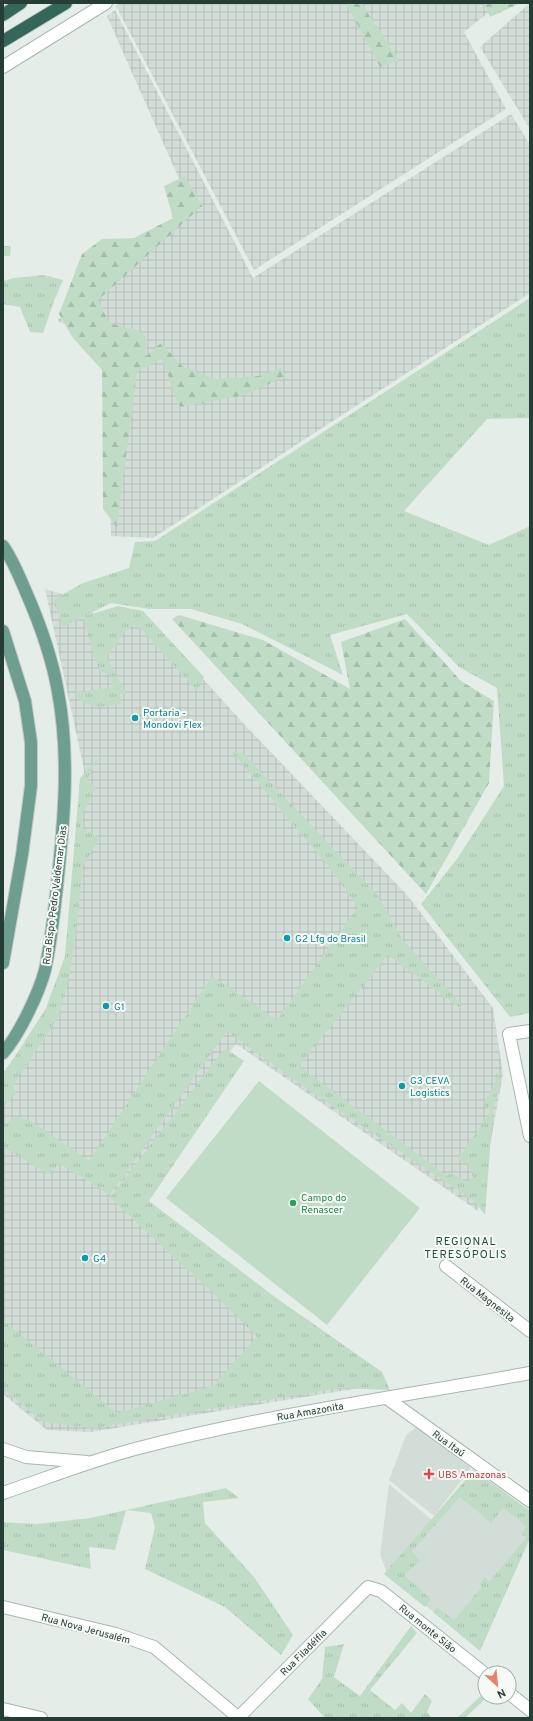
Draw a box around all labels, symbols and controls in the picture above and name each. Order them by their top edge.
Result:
place label: Portaria - Mondovi Flex [143,707,202,732]
marker: Portaria - Mondovi Flex [130,713,140,723]
street label: Rua Bispo Pedro Valdemar Dias [40,824,71,966]
marker: G2 Lfg do Brasil [282,933,292,943]
place label: G2 Lfg do Brasil [295,933,366,946]
marker: G1 [101,1001,111,1011]
place label: G1 [114,1001,125,1014]
place label: G3 CEVA Logistics [410,1075,450,1100]
marker: G3 CEVA Logistics [397,1081,407,1091]
place label: Campo do Renascer [301,1192,347,1217]
marker: Campo do Renascer [288,1198,298,1208]
district label: REGIONAL TERESÓPOLIS [424,1235,508,1262]
marker: G4 [80,1253,90,1263]
place label: G4 [93,1253,106,1266]
street label: Rua Magnesita [457,1275,517,1326]
street label: Rua Amazonita [276,1400,345,1425]
street label: Rua Itaú [429,1428,467,1460]
marker: UBS Amazonas [423,1468,435,1480]
place label: UBS Amazonas [438,1469,506,1482]
street label: Rua monte Sião [396,1602,459,1657]
street label: Rua Nova Jerusalém [40,1611,132,1648]
street label: Rua Filadélfia [278,1627,330,1679]
north arrow [477,1665,517,1705]
text: N [494,1685,508,1701]

